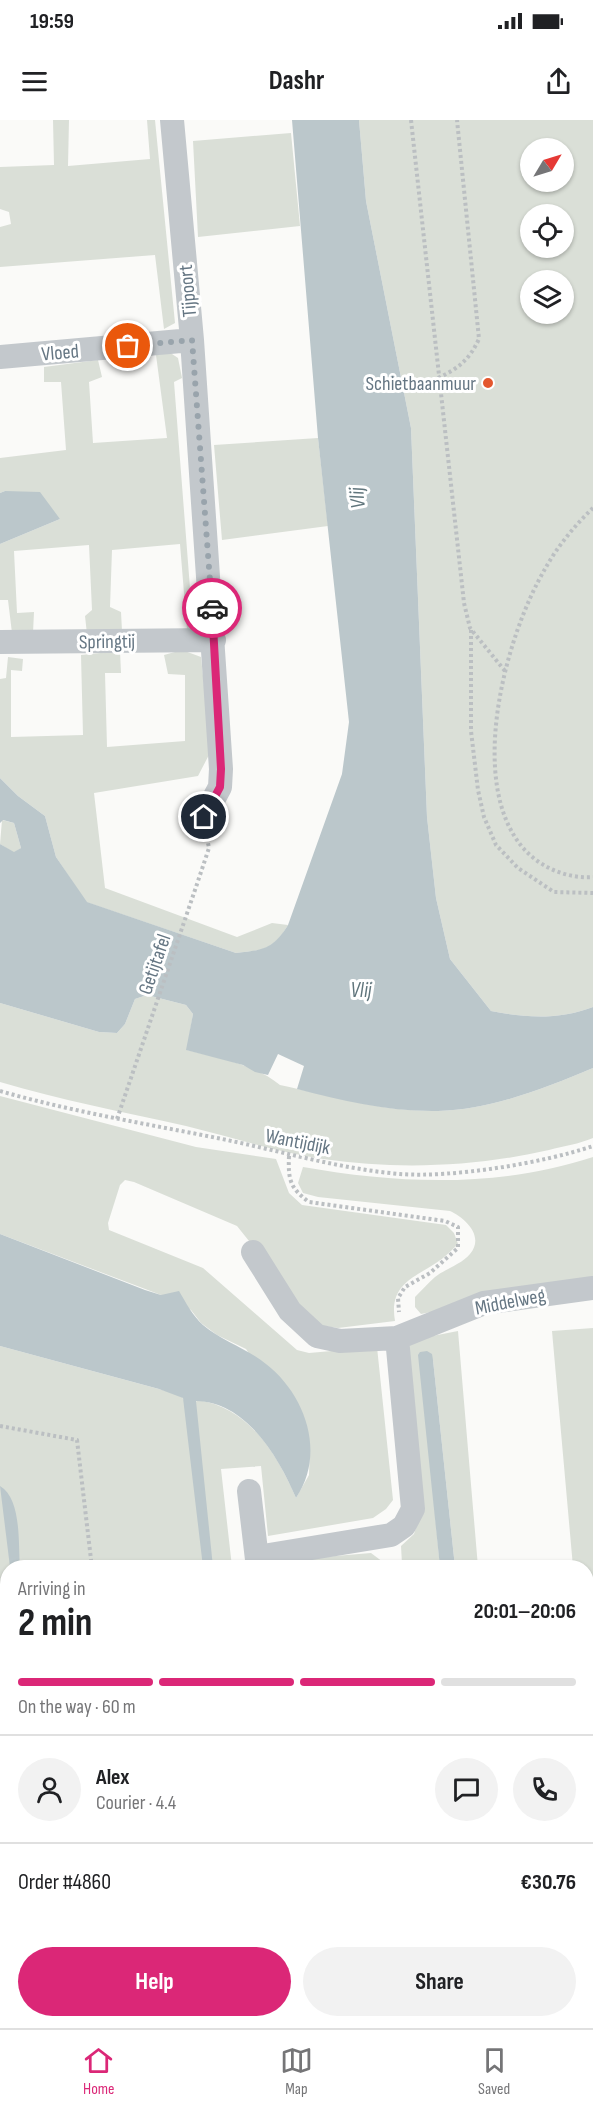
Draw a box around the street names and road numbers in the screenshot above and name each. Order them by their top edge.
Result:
street label: Tijpoort [174,264,202,318]
street label: Vloed [40,339,80,367]
street label: Springtij [79,630,135,654]
street label: Getijtafel [133,931,176,998]
street label: Wantijdijk [263,1124,333,1160]
street label: Middelweg [473,1283,547,1321]

